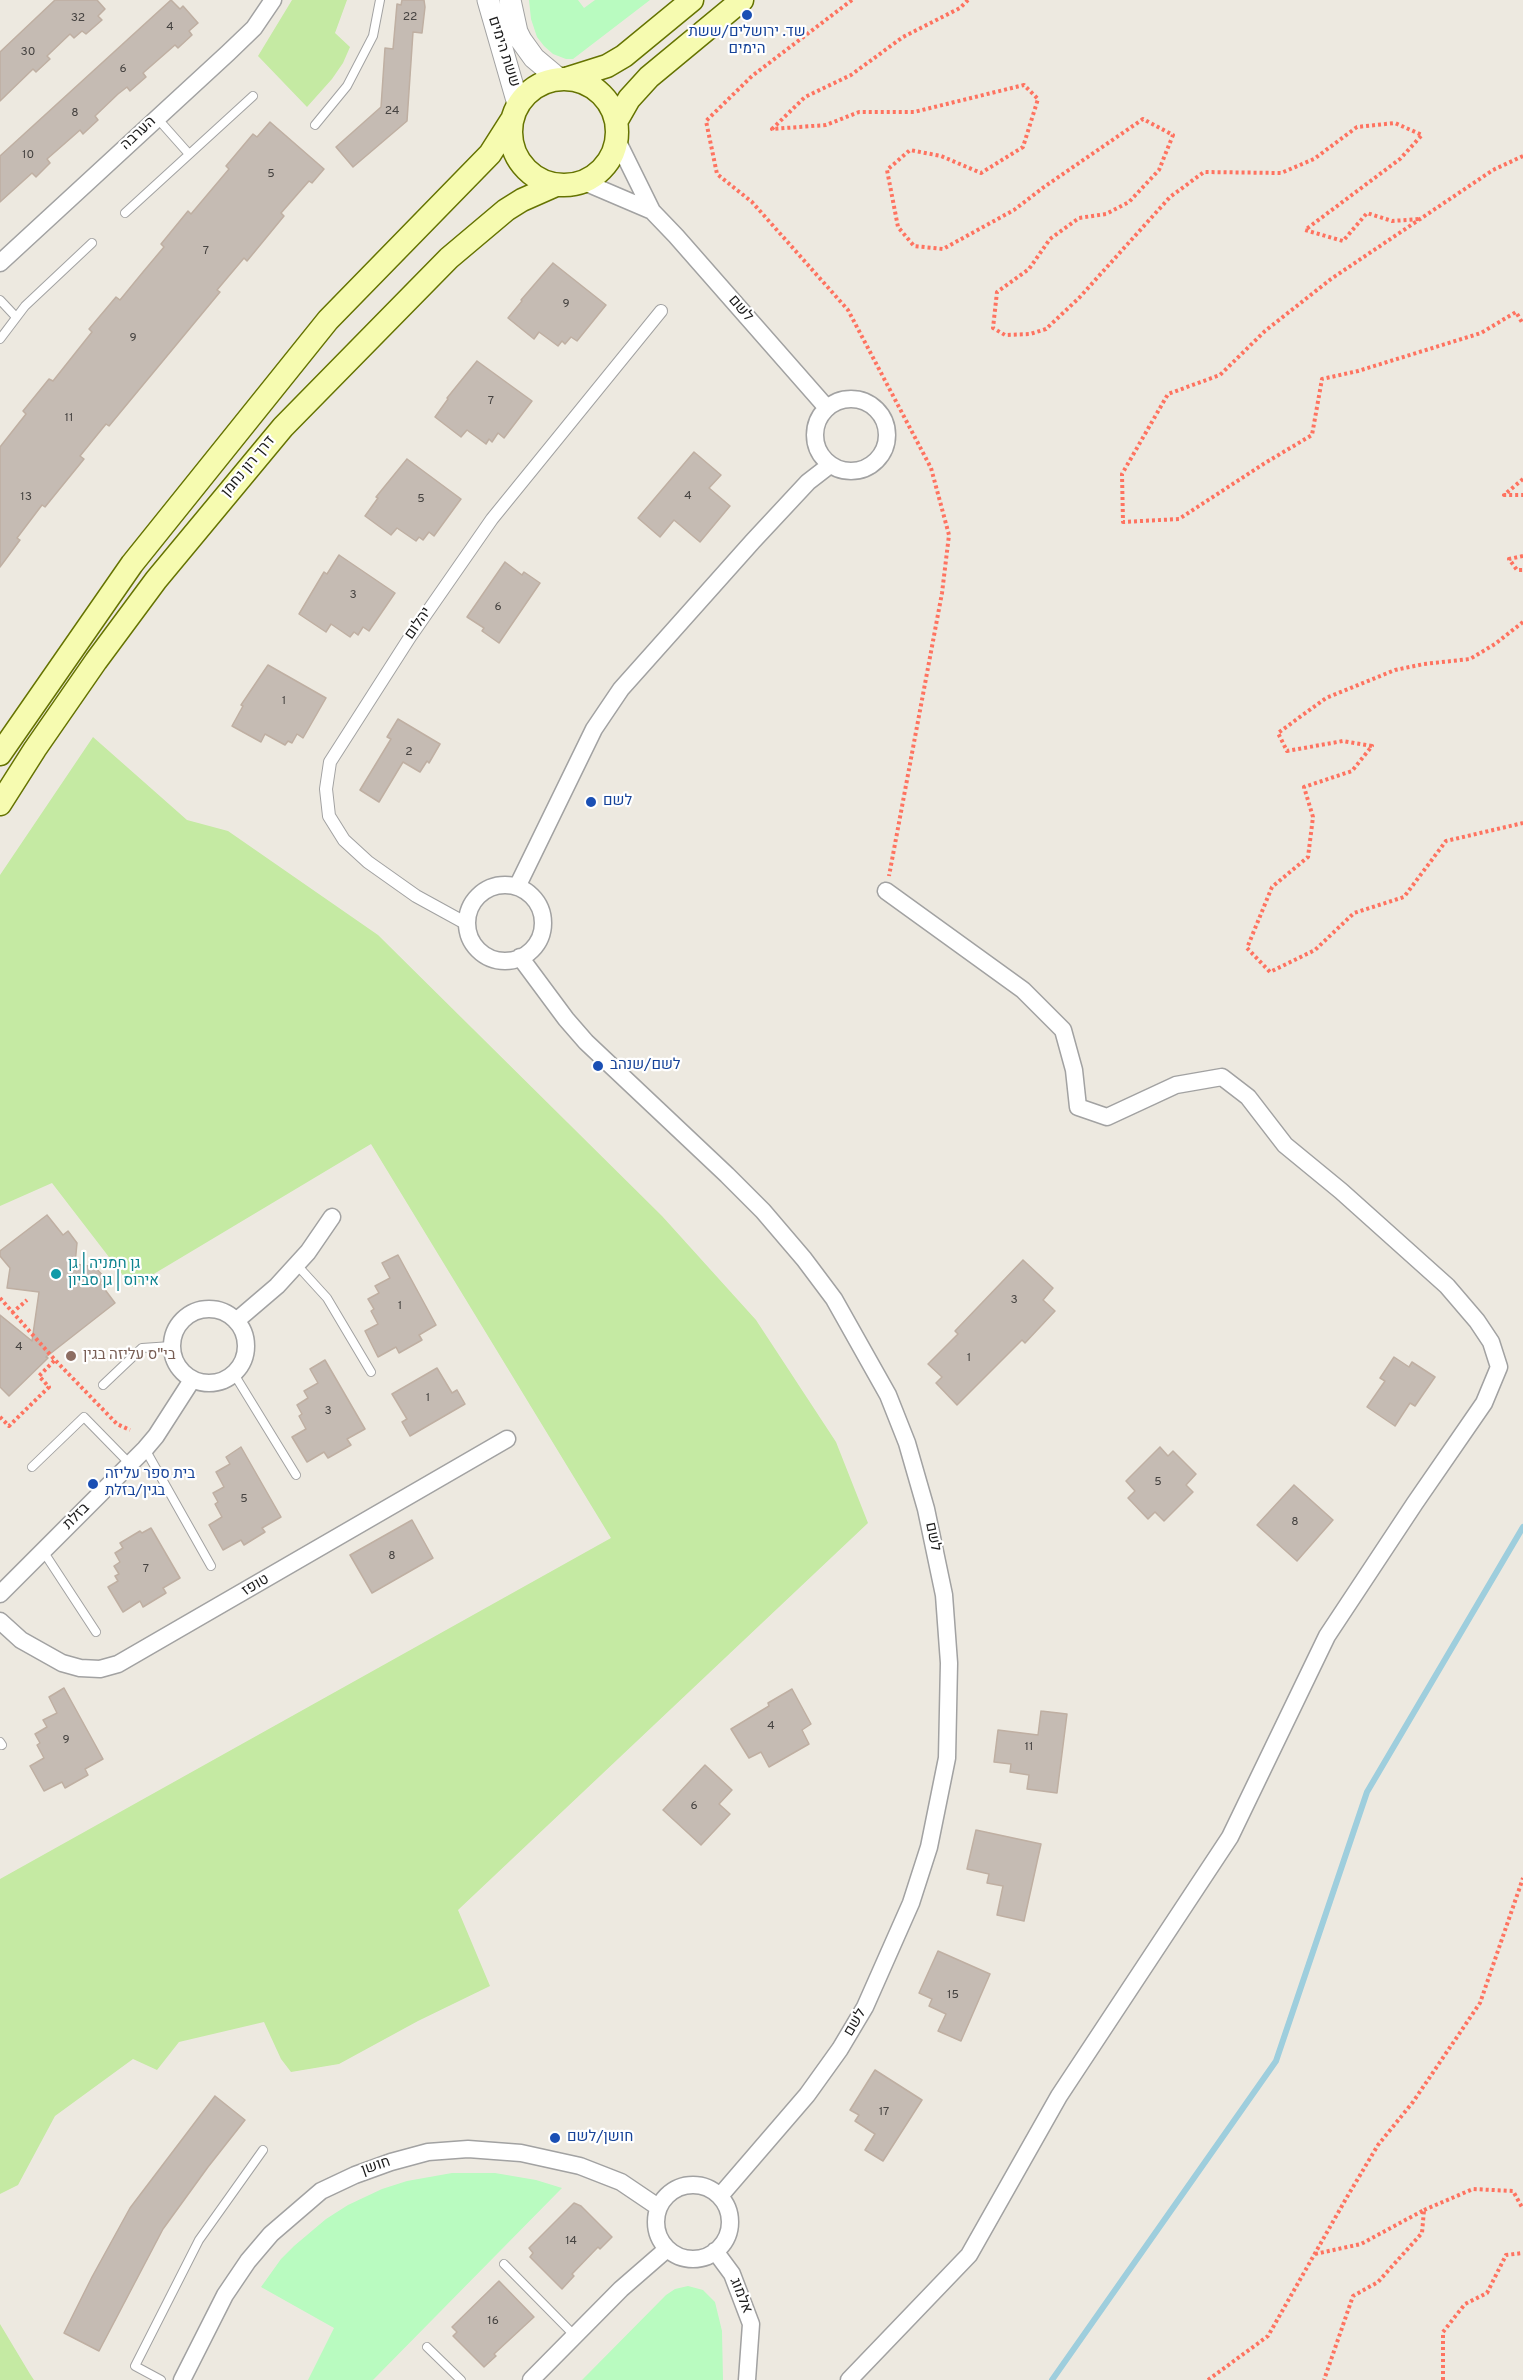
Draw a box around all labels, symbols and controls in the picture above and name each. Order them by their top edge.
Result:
marker: שד. ירושלים/ששת הימים [740,8,754,22]
house number: 22 [403,11,417,25]
house number: 32 [71,12,85,26]
street label: ששת הימים [483,14,523,90]
house number: 4 [166,21,174,35]
place label: שד. ירושלים/ששת הימים [688,24,806,59]
house number: 30 [21,46,35,60]
house number: 6 [119,63,127,77]
house number: 24 [385,105,399,119]
house number: 8 [71,107,79,121]
street label: הערבה [118,113,160,155]
house number: 10 [22,149,34,163]
house number: 5 [267,168,275,182]
house number: 7 [203,245,209,259]
street label: לשם [724,292,756,326]
house number: 9 [562,298,570,312]
house number: 9 [129,332,137,346]
house number: 7 [488,395,494,409]
house number: 11 [65,412,73,426]
street label: דרך רון נחמן [218,433,280,501]
house number: 4 [684,490,692,504]
house number: 13 [20,491,32,505]
house number: 5 [417,493,425,507]
house number: 3 [349,589,357,603]
house number: 6 [494,601,502,615]
street label: יהלום [402,605,436,643]
house number: 1 [282,695,286,709]
house number: 2 [405,746,413,760]
place label: לשם [603,793,632,811]
marker: לשם [584,795,598,809]
place label: לשם/שנהב [610,1057,681,1075]
marker: לשם/שנהב [591,1059,605,1073]
place label: גן חמניה | גן אירוס | גן סביון [68,1256,159,1291]
marker: גן חמניה | גן אירוס | גן סביון [49,1267,63,1281]
house number: 3 [1010,1294,1018,1308]
house number: 1 [398,1300,402,1314]
house number: 4 [15,1341,23,1355]
place label: בי"ס עליזה בגין [83,1347,176,1365]
marker: בי"ס עליזה בגין [64,1349,78,1363]
house number: 1 [967,1352,971,1366]
house number: 1 [426,1392,430,1406]
house number: 3 [324,1405,332,1419]
place label: בית ספר עליזה בגין/בזלת [105,1466,195,1501]
house number: 5 [1154,1476,1162,1490]
marker: בית ספר עליזה בגין/בזלת [86,1477,100,1491]
house number: 5 [240,1493,248,1507]
street label: בזלת [60,1500,94,1534]
house number: 8 [1291,1516,1299,1530]
street label: לשם [920,1521,944,1553]
house number: 8 [388,1550,396,1564]
house number: 7 [143,1563,149,1577]
street label: טופז [239,1571,273,1601]
house number: 4 [767,1720,775,1734]
house number: 9 [62,1734,70,1748]
house number: 11 [1025,1741,1033,1755]
house number: 6 [690,1800,698,1814]
house number: 15 [947,1989,959,2003]
street label: לשם [841,2006,871,2040]
house number: 17 [879,2106,889,2120]
place label: חושן/לשם [567,2129,633,2147]
marker: חושן/לשם [548,2131,562,2145]
street label: חושן [359,2154,393,2180]
house number: 14 [565,2235,577,2249]
street label: אלמוג [725,2275,755,2317]
house number: 16 [487,2315,499,2329]

